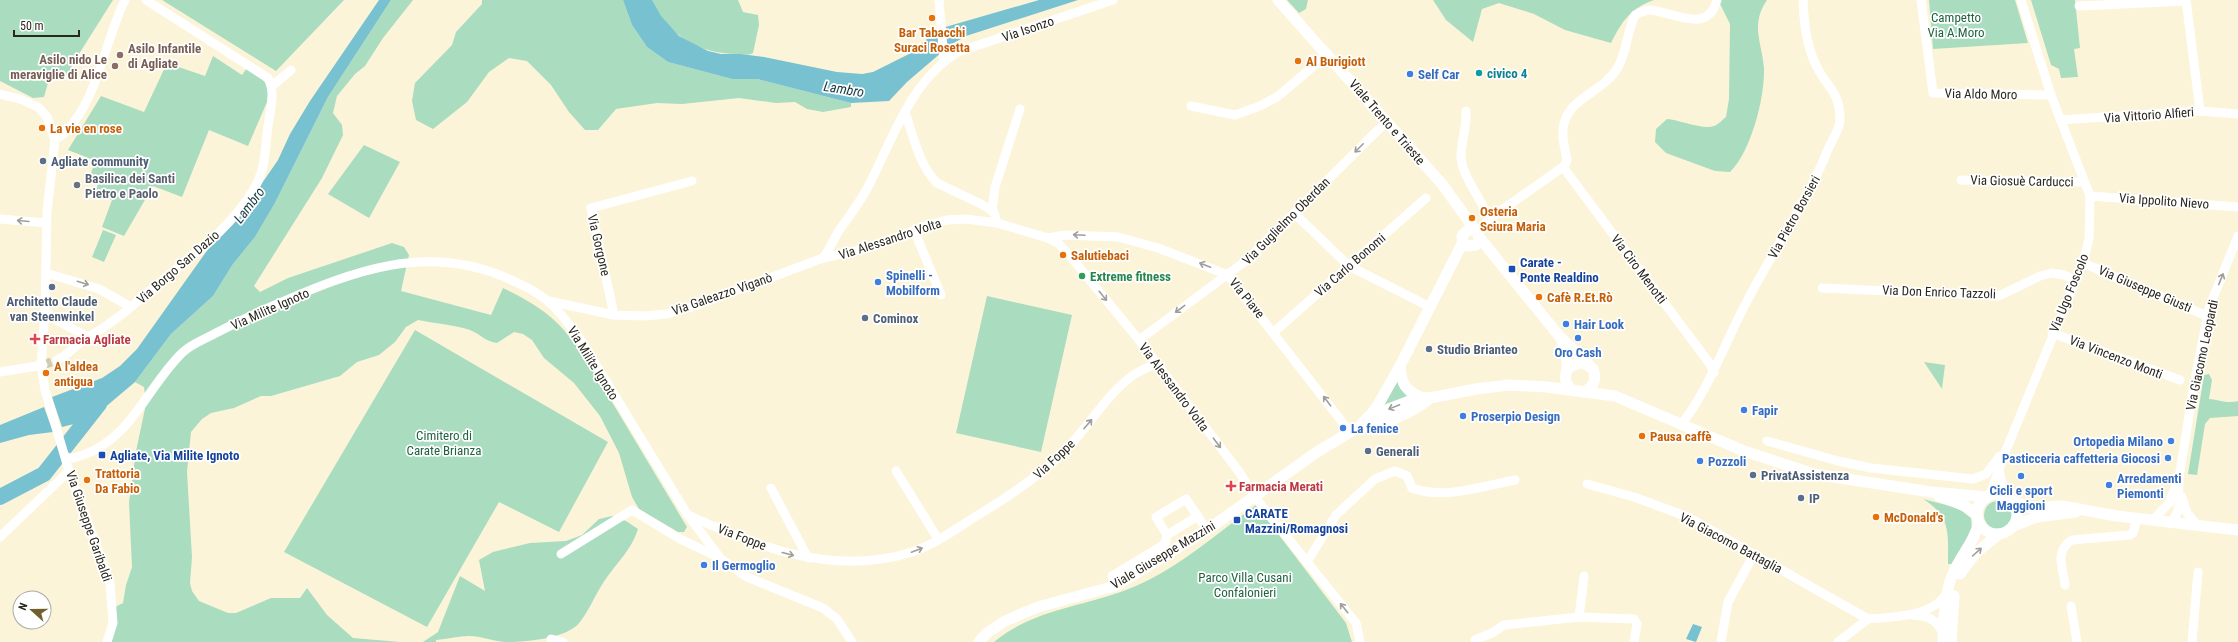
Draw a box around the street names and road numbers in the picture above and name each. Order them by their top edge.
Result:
street label: Via Isonzo [1000,13,1056,45]
street label: Viale Trento e Trieste [1346,76,1428,168]
street label: Via Aldo Moro [1945,86,2017,102]
street label: Via Vittorio Alfieri [2103,104,2195,126]
street label: Via Pietro Borsieri [1765,173,1823,261]
street label: Via Giosuè Carducci [1970,173,2074,189]
street label: Via Guglielmo Oberdan [1239,174,1333,268]
street label: Via Ippolito Nievo [2118,190,2210,212]
street label: Via Gorgone [585,213,613,277]
street label: Via Alessandro Volta [837,215,943,263]
street label: Via Borgo San Dazio [134,227,222,307]
street label: Via Carlo Bonomi [1312,230,1388,300]
street label: Via Ciro Menotti [1608,232,1670,307]
street label: Via Ugo Foscolo [2046,252,2092,334]
street label: Via Giuseppe Giusti [2096,263,2194,315]
street label: Via Galeazzo Viganò [670,270,774,318]
street label: Via Piave [1226,275,1268,321]
street label: Via Don Enrico Tazzoli [1882,283,1996,301]
street label: Via Milite Ignoto [229,285,311,333]
street label: Via Giacomo Leopardi [2183,298,2221,412]
street label: Via Milite Ignoto [564,323,622,403]
street label: Via Vincenzo Monti [2067,332,2165,382]
street label: Via Alessandro Volta [1136,340,1212,434]
street label: Via Foppe [1030,436,1078,482]
street label: Via Giuseppe Garibaldi [63,469,115,583]
street label: Via Giacomo Battaglia [1677,510,1785,576]
street label: Viale Giuseppe Mazzini [1108,518,1218,592]
street label: Via Foppe [715,521,769,553]

